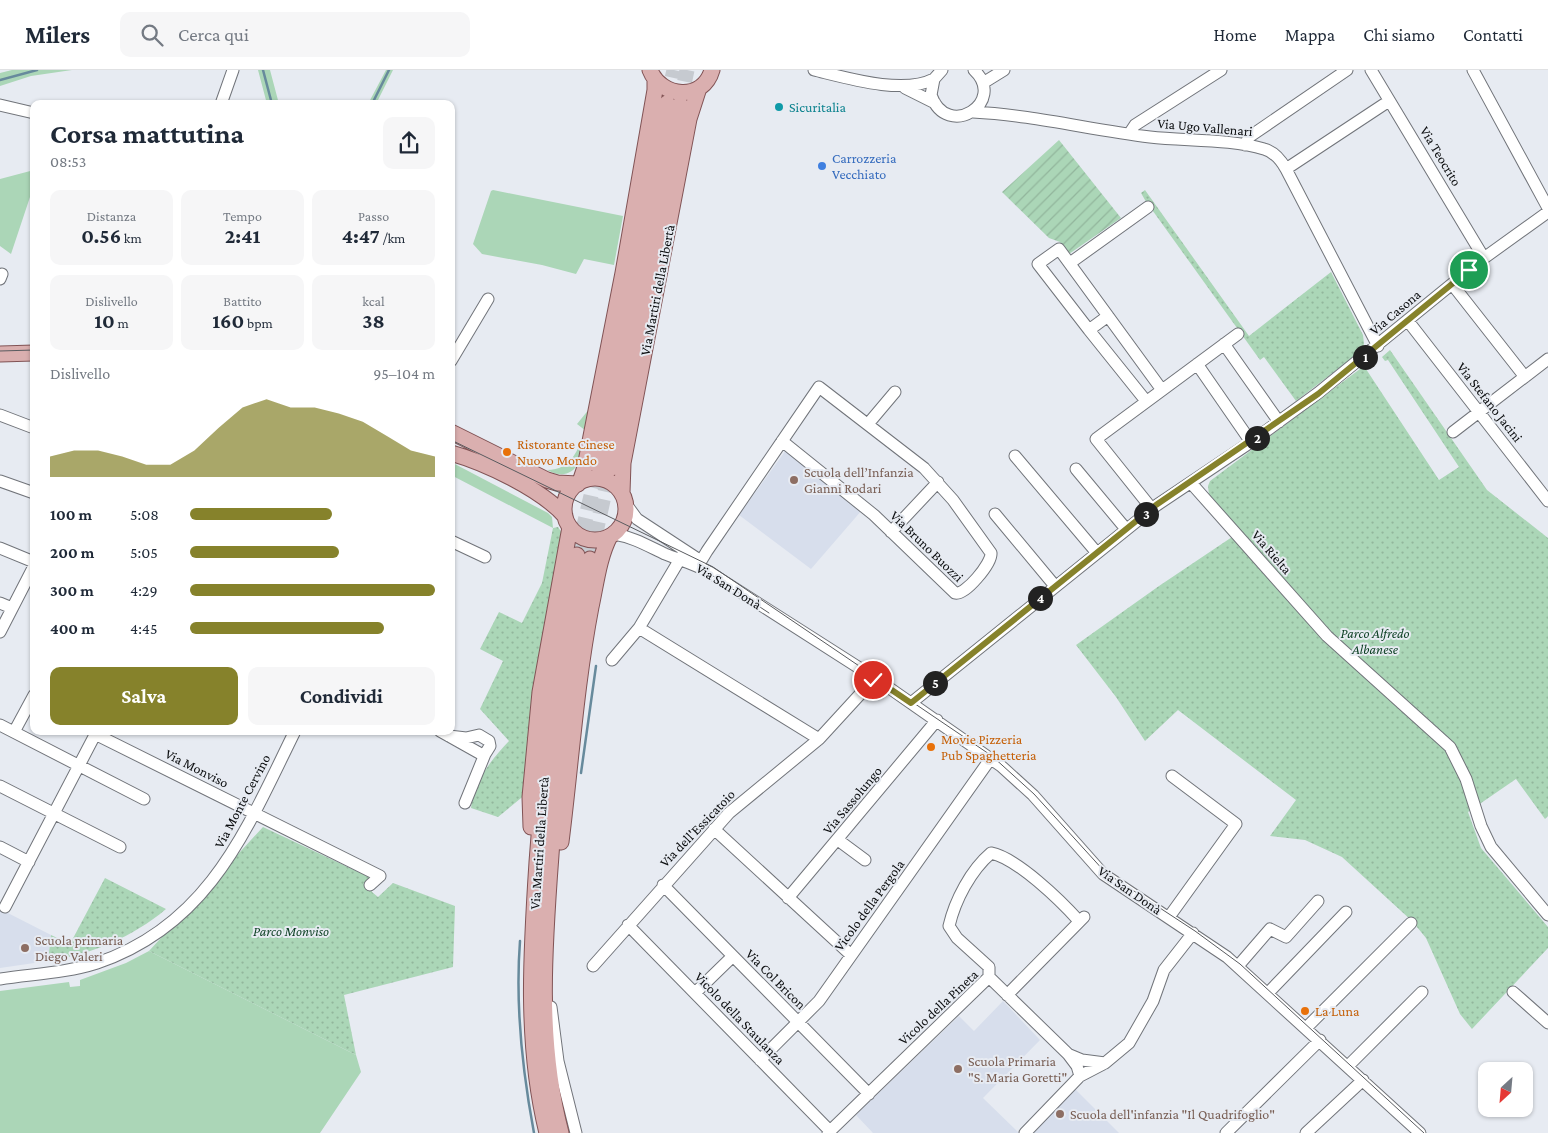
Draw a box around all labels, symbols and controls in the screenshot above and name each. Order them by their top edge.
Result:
search box [120,12,470,57]
text: Milers [25,21,90,48]
icon: search [138,21,166,49]
text: Cerca qui [178,24,249,45]
text: Home [1214,25,1257,45]
text: Mappa [1285,25,1335,45]
text: Chi siamo [1363,25,1435,45]
text: Contatti [1463,25,1523,45]
place label: Sicuritalia [789,99,846,115]
marker: Sicuritalia [773,101,785,113]
street label: Via Ugo Vallenari [1157,115,1254,139]
button: share [383,117,435,169]
text: Corsa mattutina [50,118,244,149]
street label: Via Teocrito [1417,123,1465,189]
place label: Carrozzeria Vecchiato [832,150,897,182]
text: 08:53 [50,153,86,170]
marker: Carrozzeria Vecchiato [816,160,828,172]
text: Distanza [87,208,136,224]
text: Tempo [223,208,262,224]
text: Passo [358,208,389,224]
street label: Via Martiri della Libertà [636,223,678,357]
text: 0.56 [81,224,121,248]
text: 2:41 [225,224,260,248]
text: 4:47 [342,224,380,248]
text: km [121,230,142,246]
text: /km [380,230,405,246]
pin [1448,249,1490,291]
icon: arrive [1455,256,1483,284]
street label: Via Casona [1366,286,1424,338]
text: Dislivello [85,293,138,309]
text: Battito [223,293,262,309]
text: kcal [362,293,385,309]
text: 10 [94,309,115,333]
text: 160 [212,309,244,333]
text: 38 [362,309,385,333]
text: m [115,315,129,331]
text: bpm [244,315,273,331]
pin: 1 [1352,344,1378,370]
text: 1 [1363,349,1368,365]
street label: Via Stefano Jacini [1454,359,1526,445]
text: Dislivello [50,365,110,382]
text: 95–104 m [373,365,435,382]
pin: 2 [1244,426,1270,450]
text: 2 [1254,430,1261,446]
place label: Ristorante Cinese Nuovo Mondo [517,436,615,468]
marker: Ristorante Cinese Nuovo Mondo [501,446,513,458]
place label: Scuola dell’Infanzia Gianni Rodari [804,464,914,496]
marker: Scuola dell’Infanzia Gianni Rodari [788,474,800,486]
pin: 3 [1134,502,1158,526]
text: 100 m [50,506,92,523]
text: 5:08 [130,506,159,523]
text: 3 [1143,506,1150,522]
street label: Via Bruno Buozzi [887,507,967,585]
street label: Via Rielta [1249,527,1296,578]
text: 200 m [50,544,94,561]
text: 5:05 [130,544,158,561]
street label: Via San Donà [693,560,765,613]
text: 300 m [50,582,94,599]
text: 4:29 [130,582,158,599]
pin: 4 [1028,586,1052,610]
text: 4 [1037,590,1044,606]
text: 400 m [50,620,95,637]
text: 4:45 [130,620,157,637]
park label: Parco Alfredo Albanese [1340,625,1410,657]
pin [852,659,894,701]
icon: check [859,666,887,694]
button: Salva [50,667,238,725]
button: Condividi [248,667,435,725]
pin: 5 [922,670,948,696]
text: 5 [932,675,939,691]
place label: Movie Pizzeria Pub Spaghetteria [941,731,1037,763]
marker: Movie Pizzeria Pub Spaghetteria [925,741,937,753]
street label: Via Monviso [163,745,231,791]
street label: Via Monte Cervino [211,751,273,851]
street label: Via Sassolungo [819,763,885,837]
street label: Via Martiri della Libertà [526,776,552,910]
street label: Via dell'Essicatoio [656,786,738,870]
street label: Vicolo della Pergola [831,856,908,954]
street label: Via San Donà [1095,862,1165,918]
park label: Parco Monviso [253,923,329,939]
place label: Scuola primaria Diego Valeri [35,932,124,964]
marker: Scuola primaria Diego Valeri [19,942,31,954]
street label: Via Col Bricon [743,946,810,1013]
street label: Vicolo della Pineta [895,966,981,1048]
street label: Vicolo della Staulanza [692,968,789,1068]
place label: La Luna [1315,1003,1360,1019]
marker: La Luna [1299,1005,1311,1017]
place label: Scuola Primaria "S. Maria Goretti" [968,1053,1067,1085]
north arrow [1478,1062,1532,1118]
map controls [1478,1062,1533,1117]
marker: Scuola Primaria "S. Maria Goretti" [952,1063,964,1075]
place label: Scuola dell'infanzia "Il Quadrifoglio" [1070,1106,1275,1122]
marker: Scuola dell'infanzia "Il Quadrifoglio" [1054,1108,1066,1120]

